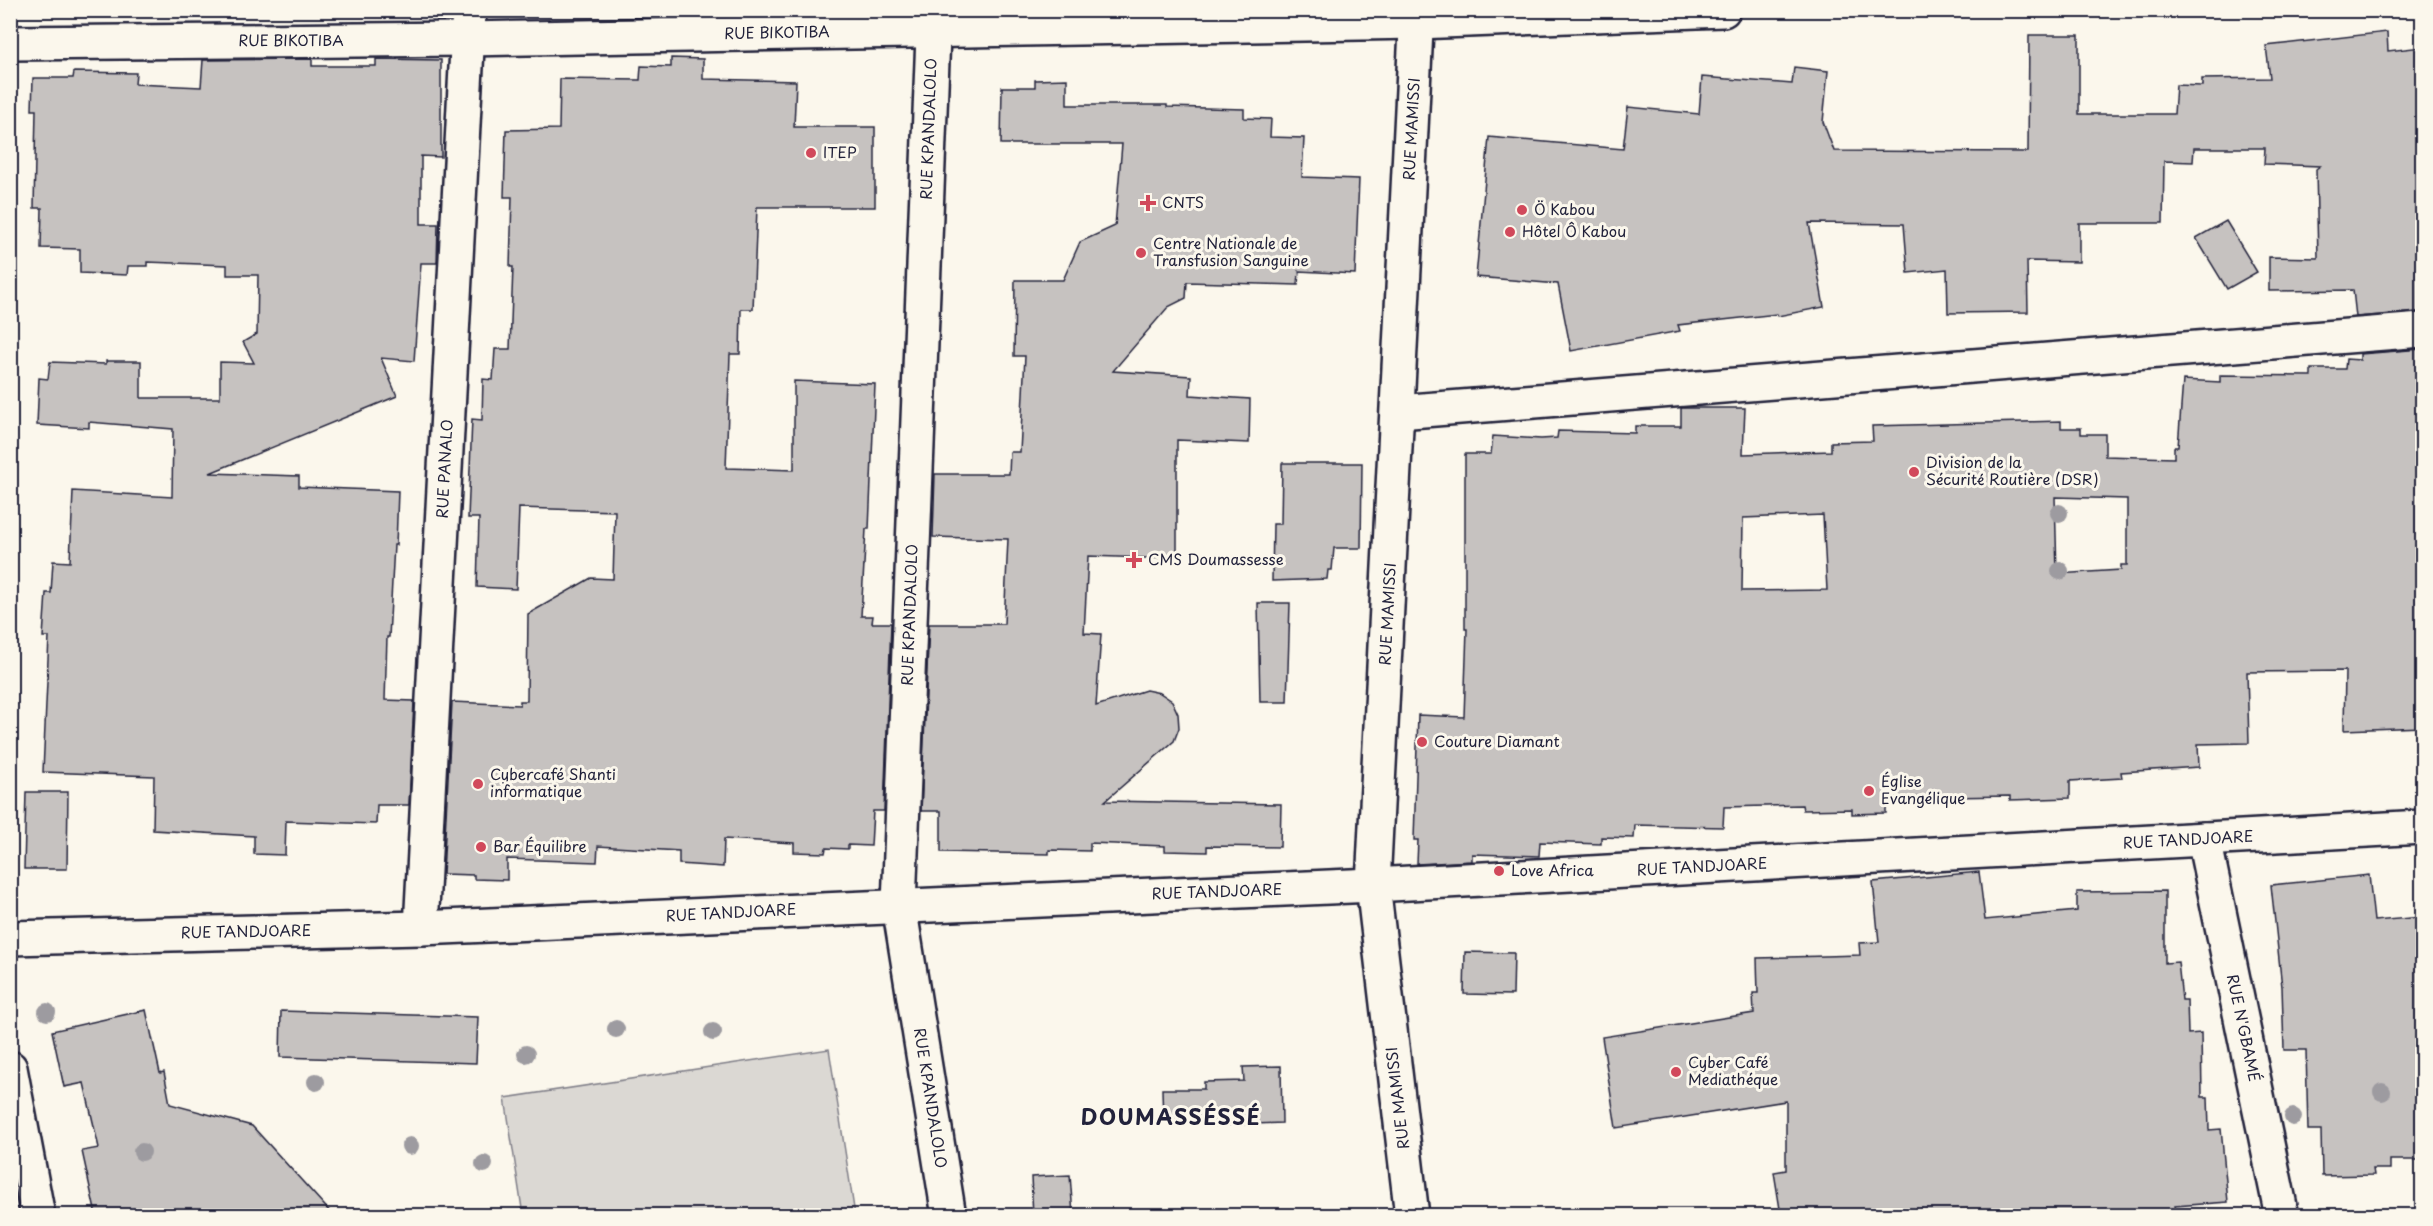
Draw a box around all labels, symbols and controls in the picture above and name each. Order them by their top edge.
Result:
street label: RUE BIKOTIBA [724,19,830,44]
street label: RUE BIKOTIBA [238,28,344,51]
street label: RUE KPANDALOLO [914,58,941,200]
street label: RUE MAMISSI [1396,77,1425,181]
place label: ITEP [823,140,857,163]
marker: ITEP [804,146,818,160]
place label: CNTS [1162,190,1204,213]
marker: CNTS [1139,194,1157,212]
place label: Ö Kabou [1534,197,1595,220]
marker: Ö Kabou [1515,203,1529,217]
place label: Hôtel Ô Kabou [1522,219,1626,242]
marker: Hôtel Ô Kabou [1503,225,1517,239]
place label: Centre Nationale de Transfusion Sanguine [1153,231,1309,271]
marker: Centre Nationale de Transfusion Sanguine [1134,246,1148,260]
street label: RUE PANALO [429,419,458,519]
place label: Division de la Sécurité Routière (DSR) [1926,450,2099,490]
marker: Division de la Sécurité Routière (DSR) [1907,465,1921,479]
street label: RUE KPANDALOLO [895,544,922,686]
place label: CMS Doumassesse [1148,547,1284,570]
marker: CMS Doumassesse [1125,551,1143,569]
street label: RUE MAMISSI [1372,562,1401,666]
place label: Couture Diamant [1434,729,1560,752]
marker: Couture Diamant [1415,735,1429,749]
place label: Cybercafé Shanti informatique [490,762,616,802]
place label: Église Evangélique [1881,769,1965,809]
marker: Cybercafé Shanti informatique [471,777,485,791]
marker: Église Evangélique [1862,784,1876,798]
street label: RUE TANDJOARE [2122,824,2254,853]
place label: Bar Équilibre [493,834,587,857]
marker: Bar Équilibre [474,840,488,854]
street label: RUE TANDJOARE [1636,851,1768,880]
place label: Love Africa [1511,858,1594,881]
marker: Love Africa [1492,864,1506,878]
street label: RUE TANDJOARE [1151,877,1283,904]
street label: RUE TANDJOARE [665,897,797,926]
street label: RUE TANDJOARE [180,918,312,943]
street label: RUE N'GBAMÉ [2222,972,2267,1084]
street label: RUE KPANDALOLO [909,1026,954,1170]
street label: RUE MAMISSI [1379,1046,1414,1151]
place label: Cyber Café Mediathéque [1688,1050,1778,1090]
marker: Cyber Café Mediathéque [1669,1065,1683,1079]
district label: DOUMASSÉSSÉ [1081,1100,1261,1132]

